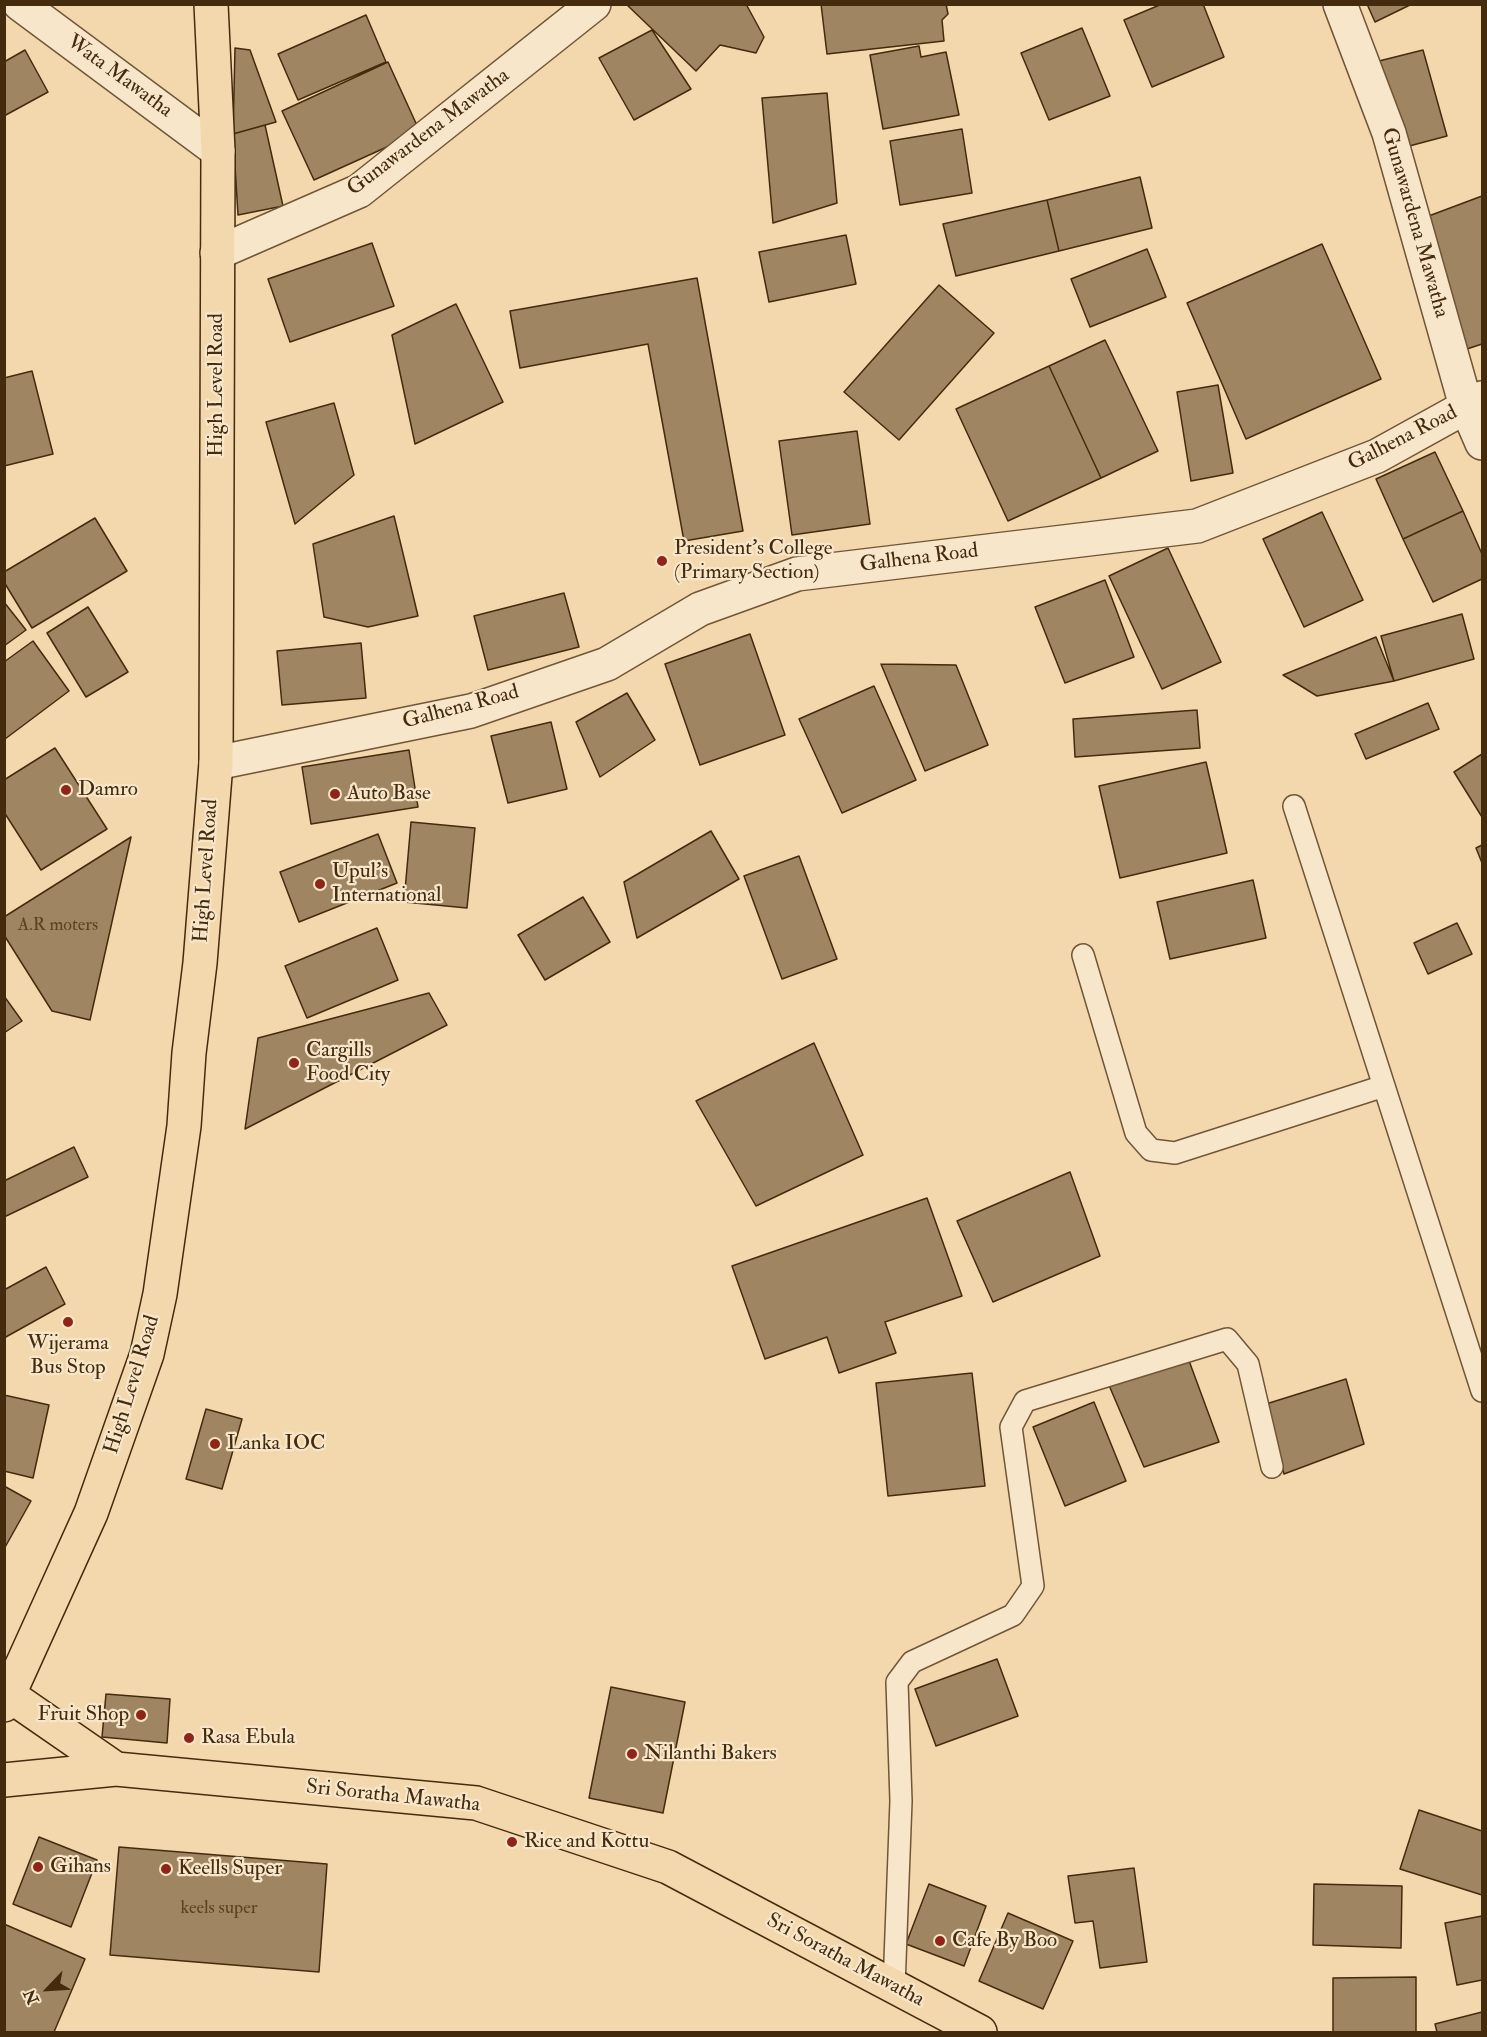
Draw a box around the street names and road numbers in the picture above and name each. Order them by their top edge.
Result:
street label: Wata Mawatha [61,30,177,124]
street label: Gunawardena Mawatha [343,64,515,202]
street label: Gunawardena Mawatha [1375,125,1453,321]
street label: High Level Road [204,313,230,457]
street label: Galhena Road [1344,401,1462,477]
street label: Galhena Road [858,539,980,579]
street label: Galhena Road [400,680,522,736]
street label: High Level Road [189,798,225,944]
street label: High Level Road [100,1313,166,1457]
street label: Sri Soratha Mawatha [305,1775,481,1819]
street label: Sri Soratha Mawatha [762,1909,928,2013]

